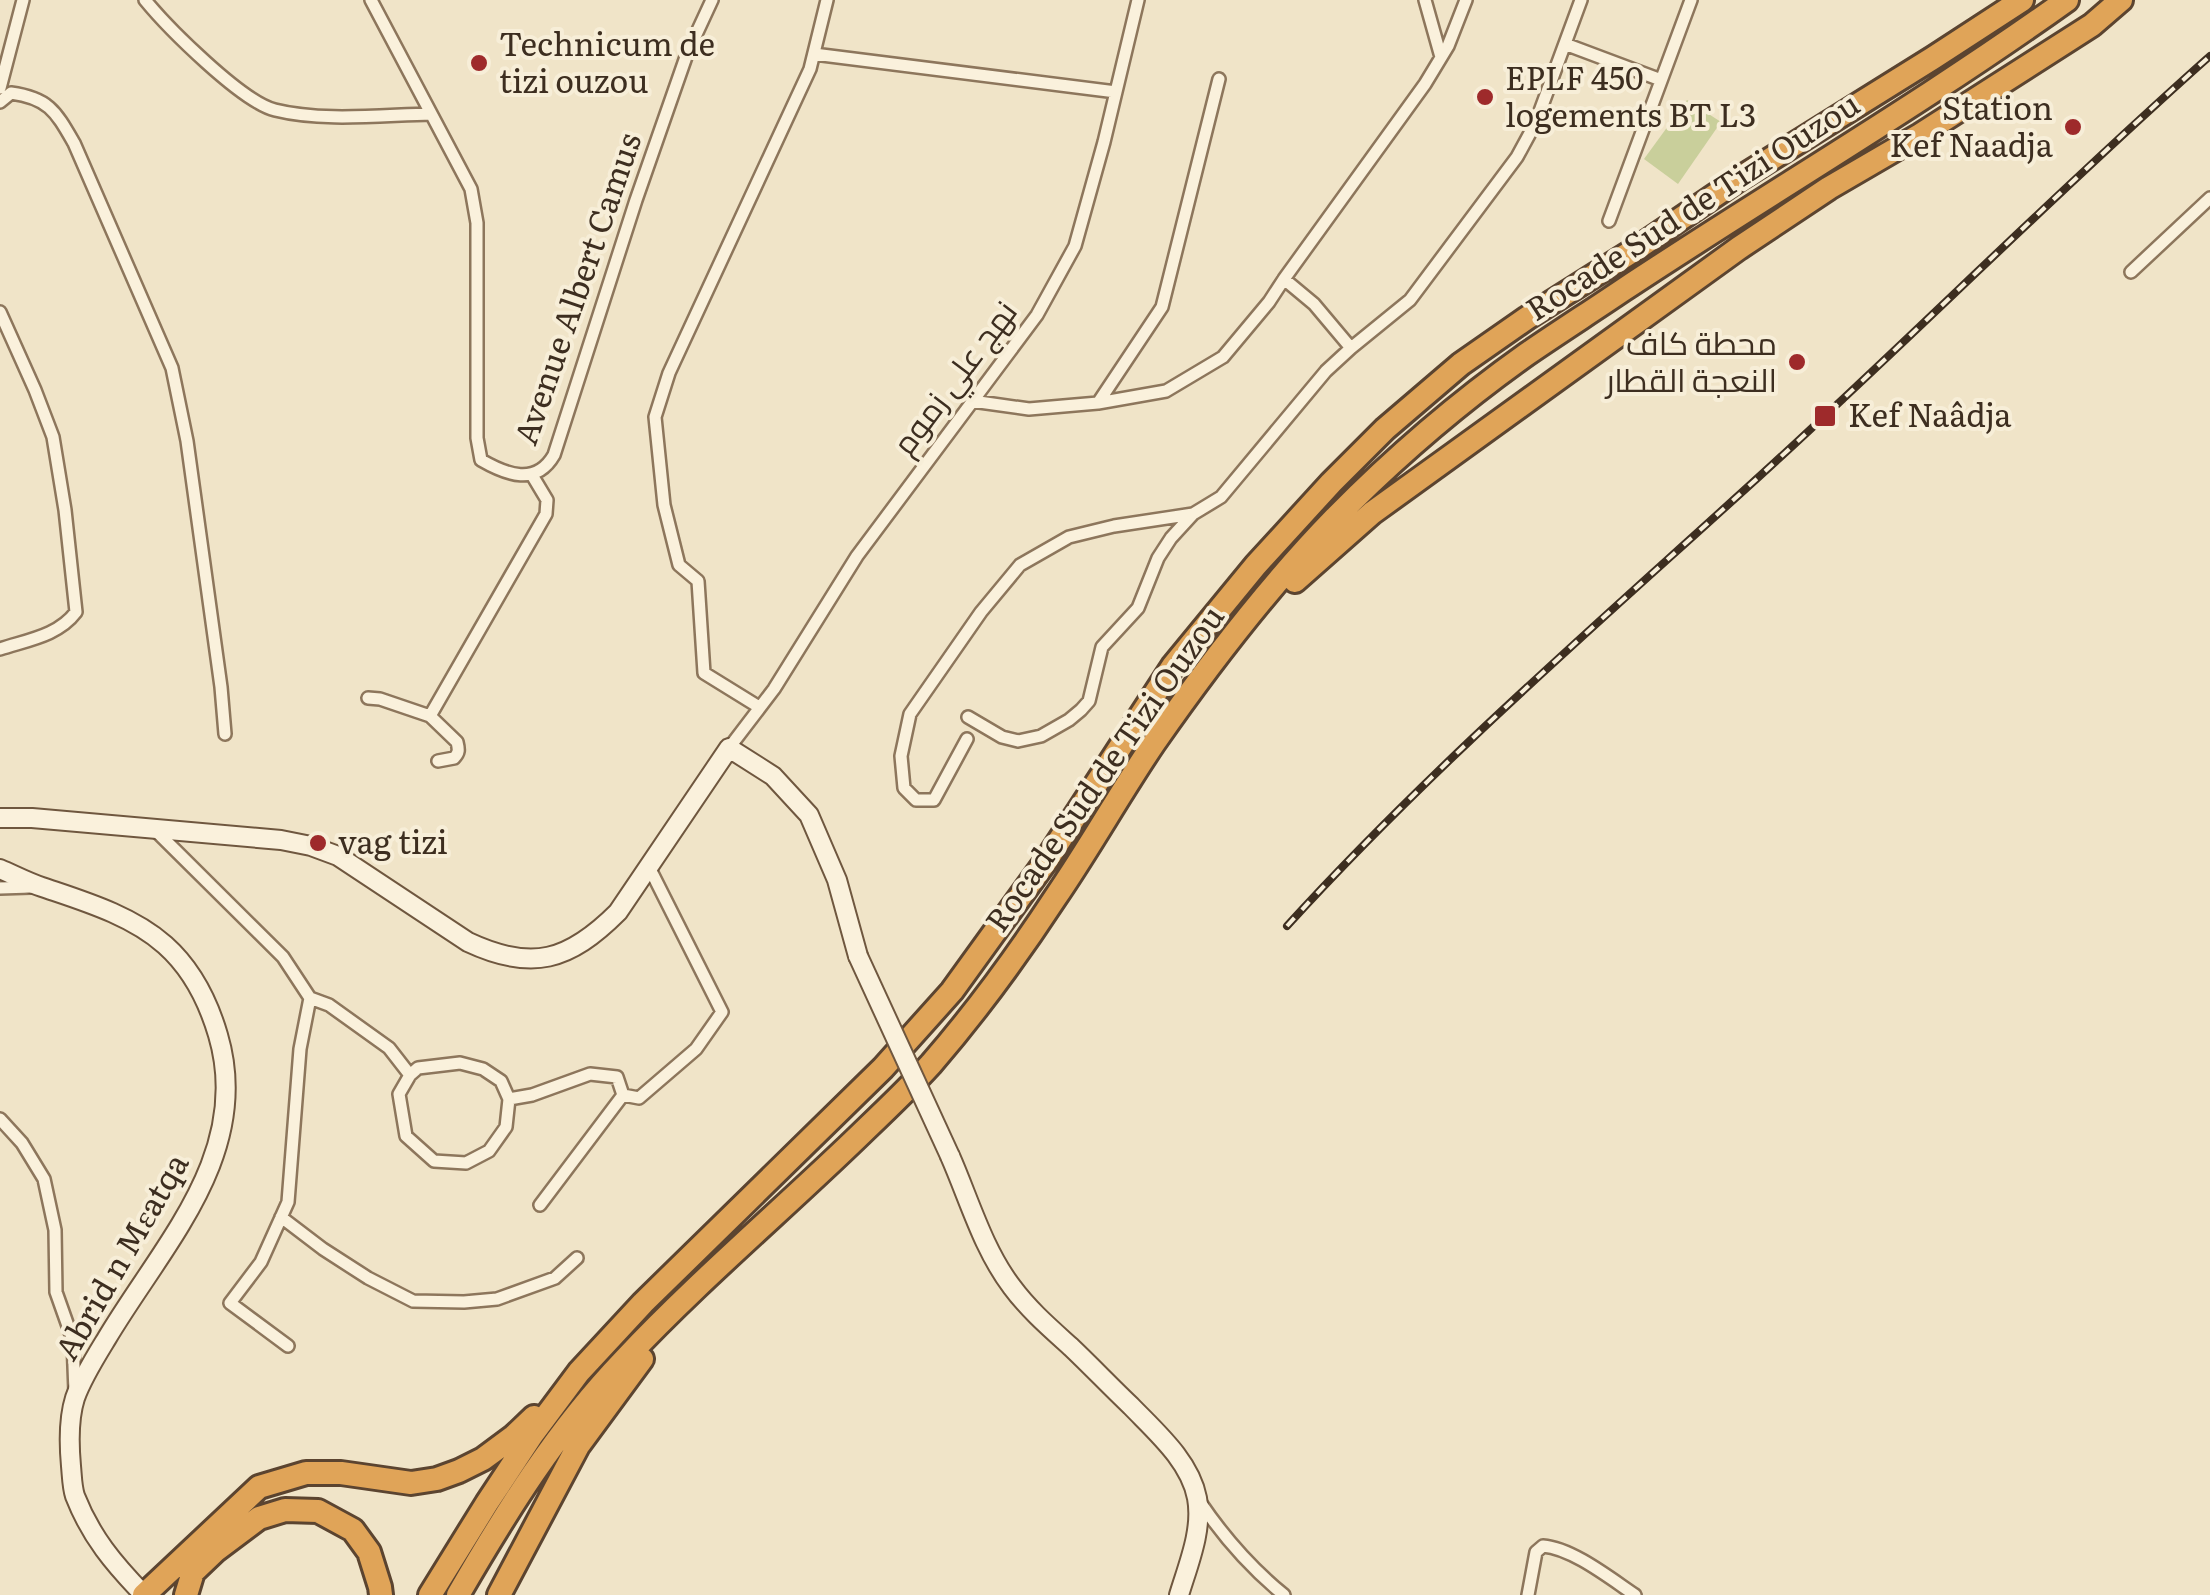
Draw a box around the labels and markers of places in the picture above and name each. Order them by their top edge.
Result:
place label: Technicum de tizi ouzou [499,18,715,103]
marker: Technicum de tizi ouzou [468,52,490,74]
place label: EPLF 450 logements BT L3 [1505,52,1756,137]
place label: Station Kef Naadja [1889,82,2054,167]
marker: EPLF 450 logements BT L3 [1474,86,1496,108]
marker: Station Kef Naadja [2062,116,2084,138]
place label: محطة كاف النعجة القطار [1604,317,1777,402]
marker: محطة كاف النعجة القطار [1786,351,1808,373]
place label: Kef Naâdja [1848,389,2012,437]
marker: Kef Naâdja [1812,403,1838,429]
place label: vag tizi [338,816,448,864]
marker: vag tizi [307,832,329,854]

